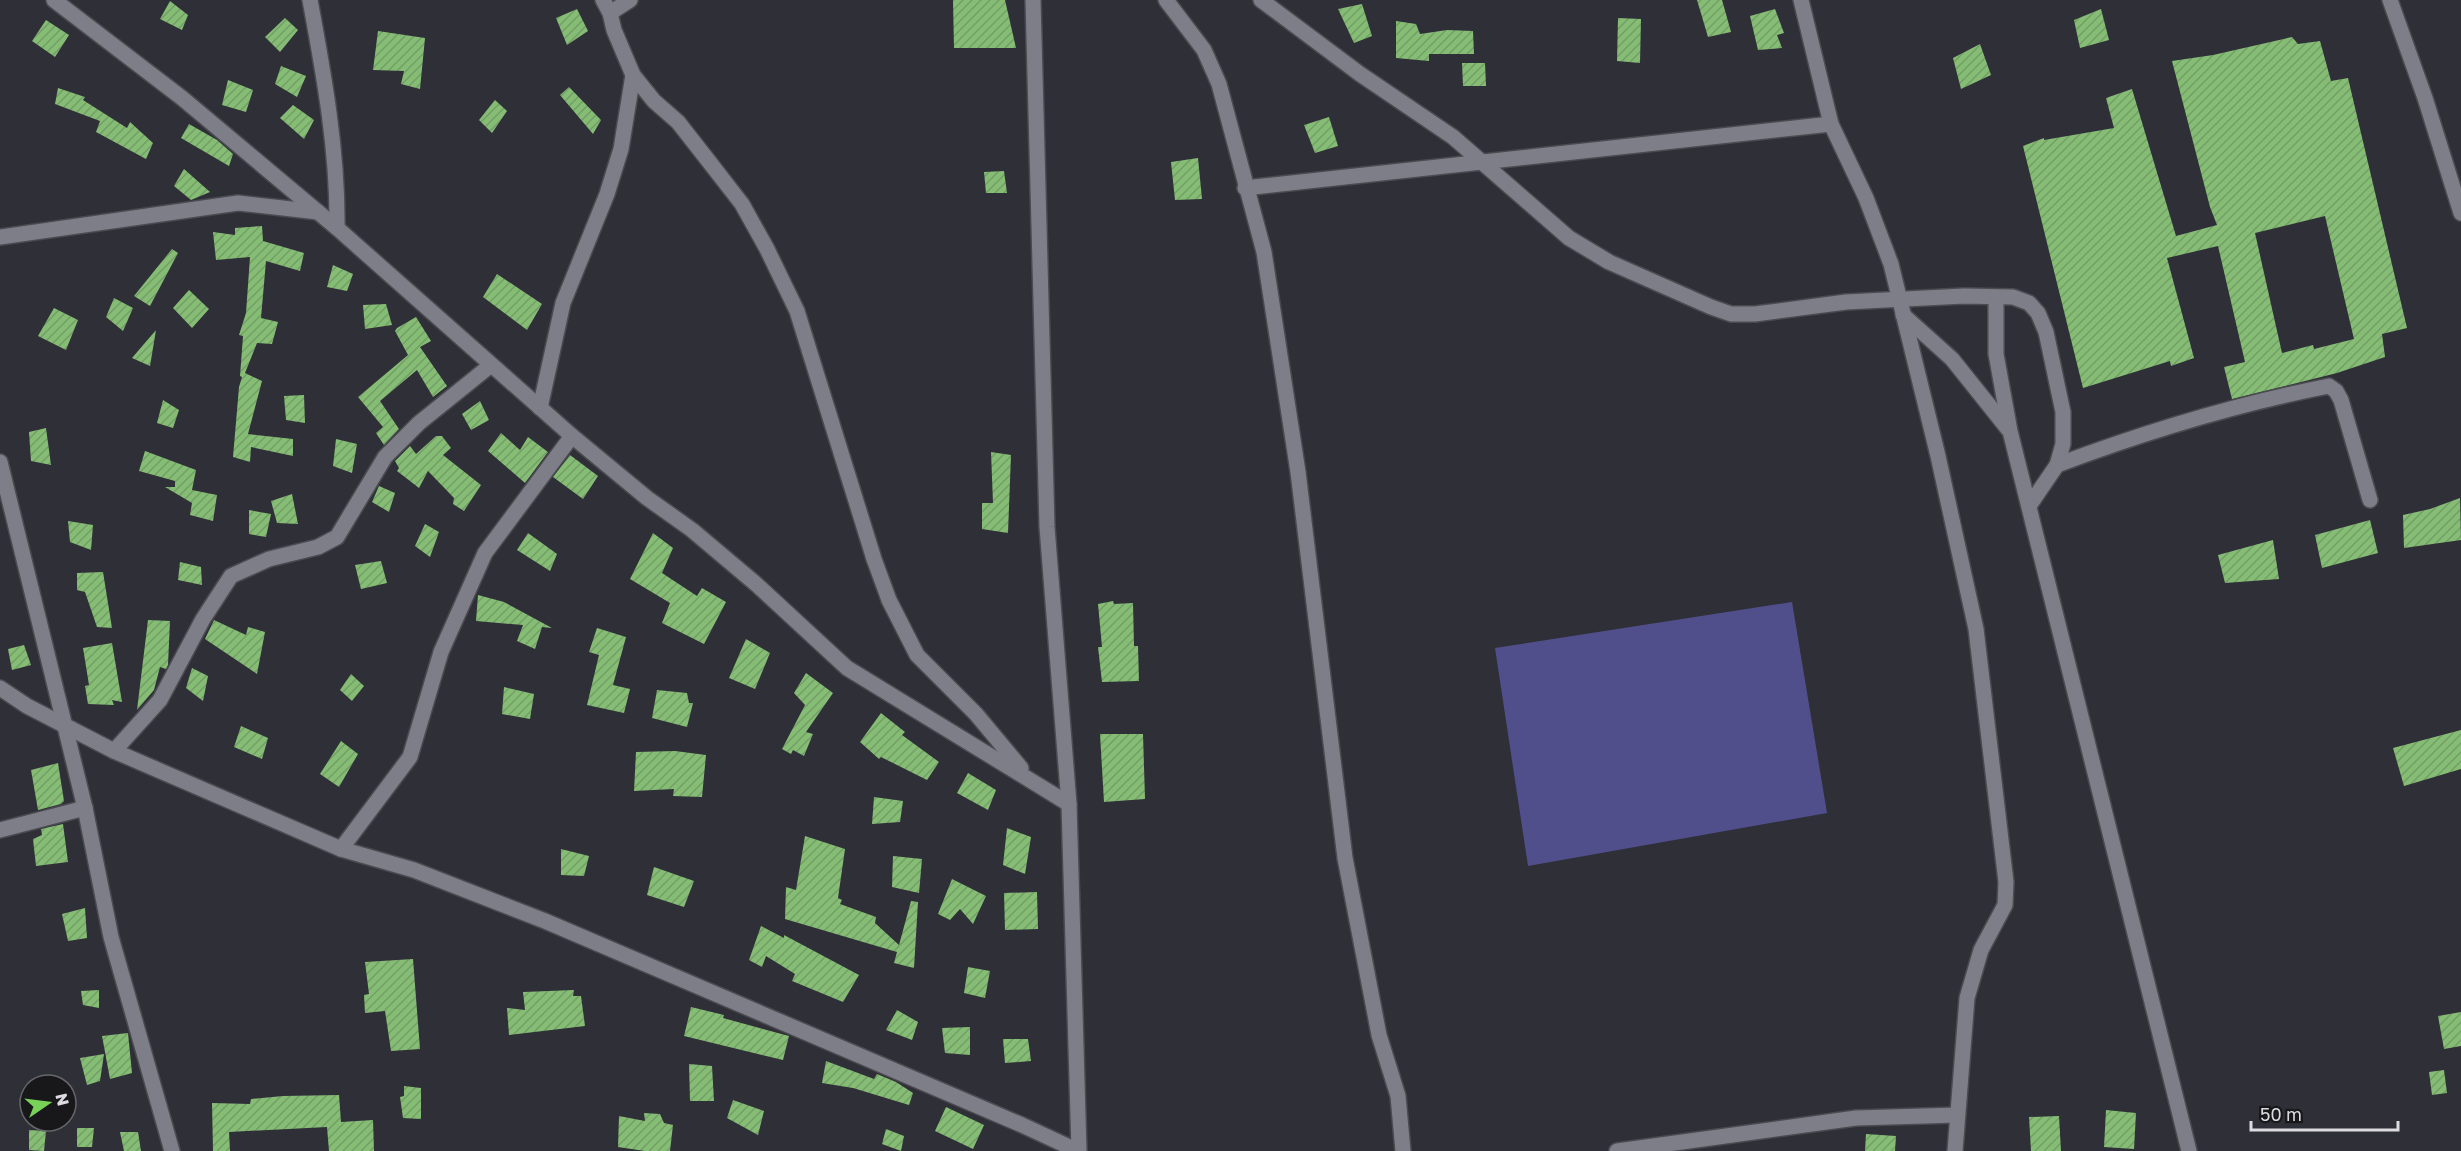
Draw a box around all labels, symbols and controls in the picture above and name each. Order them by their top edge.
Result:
north arrow [18,1073,78,1133]
text: N [51,1091,74,1108]
scale bar [2251,1094,2398,1132]
text: 50 m [2260,1103,2302,1125]

